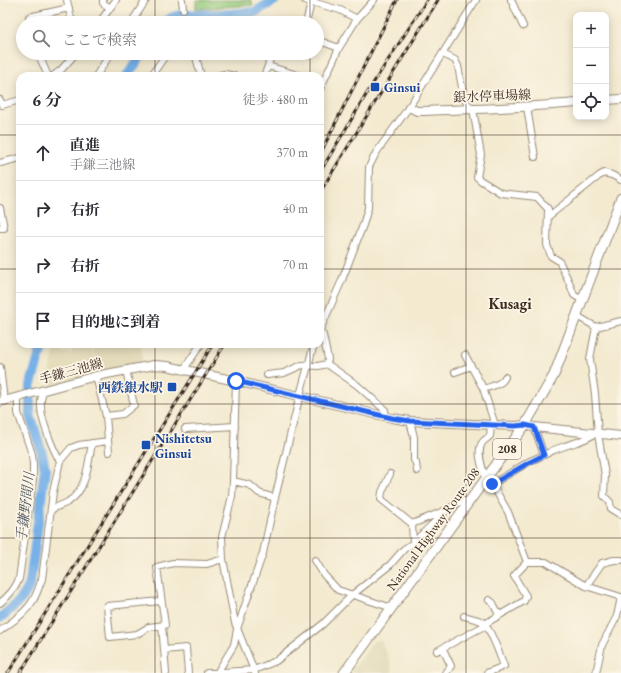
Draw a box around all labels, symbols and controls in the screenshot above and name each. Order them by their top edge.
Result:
map controls [573,12,609,120]
button: + [573,12,609,48]
search box [16,16,324,60]
icon: search [30,27,52,49]
text: ここで検索 [62,30,137,49]
button: − [573,48,609,84]
place label: Ginsui [384,79,420,96]
marker: Ginsui [369,81,381,93]
button: locate [573,84,609,120]
street label: 銀水停車場線 [453,86,531,106]
text: 6 分 [32,89,62,111]
text: 徒歩 · 480 m [243,91,308,108]
text: 直進 [70,135,100,154]
icon: ahead [32,142,54,164]
text: 370 m [277,144,308,161]
text: 手鎌三池線 [70,156,135,173]
icon: right [32,198,54,220]
text: 右折 [70,200,100,219]
text: 40 m [283,200,308,217]
icon: right [32,254,54,276]
text: 右折 [70,256,100,275]
text: 70 m [283,256,308,273]
district label: Kusagi [488,294,532,313]
icon: arrive [32,310,54,332]
text: 目的地に到着 [70,312,160,331]
street label: 手鎌三池線 [37,354,105,388]
route start [227,372,245,390]
place label: 西鉄銀水駅 [98,379,163,396]
marker: 西鉄銀水駅 [166,381,178,393]
place label: Nishitetsu Ginsui [155,430,213,462]
marker: Nishitetsu Ginsui [140,439,152,451]
road number: 208 [493,439,521,459]
street label: National Highway Route 208 [383,464,483,594]
water label: 手鎌野間川 [12,469,38,543]
route end [483,475,501,493]

